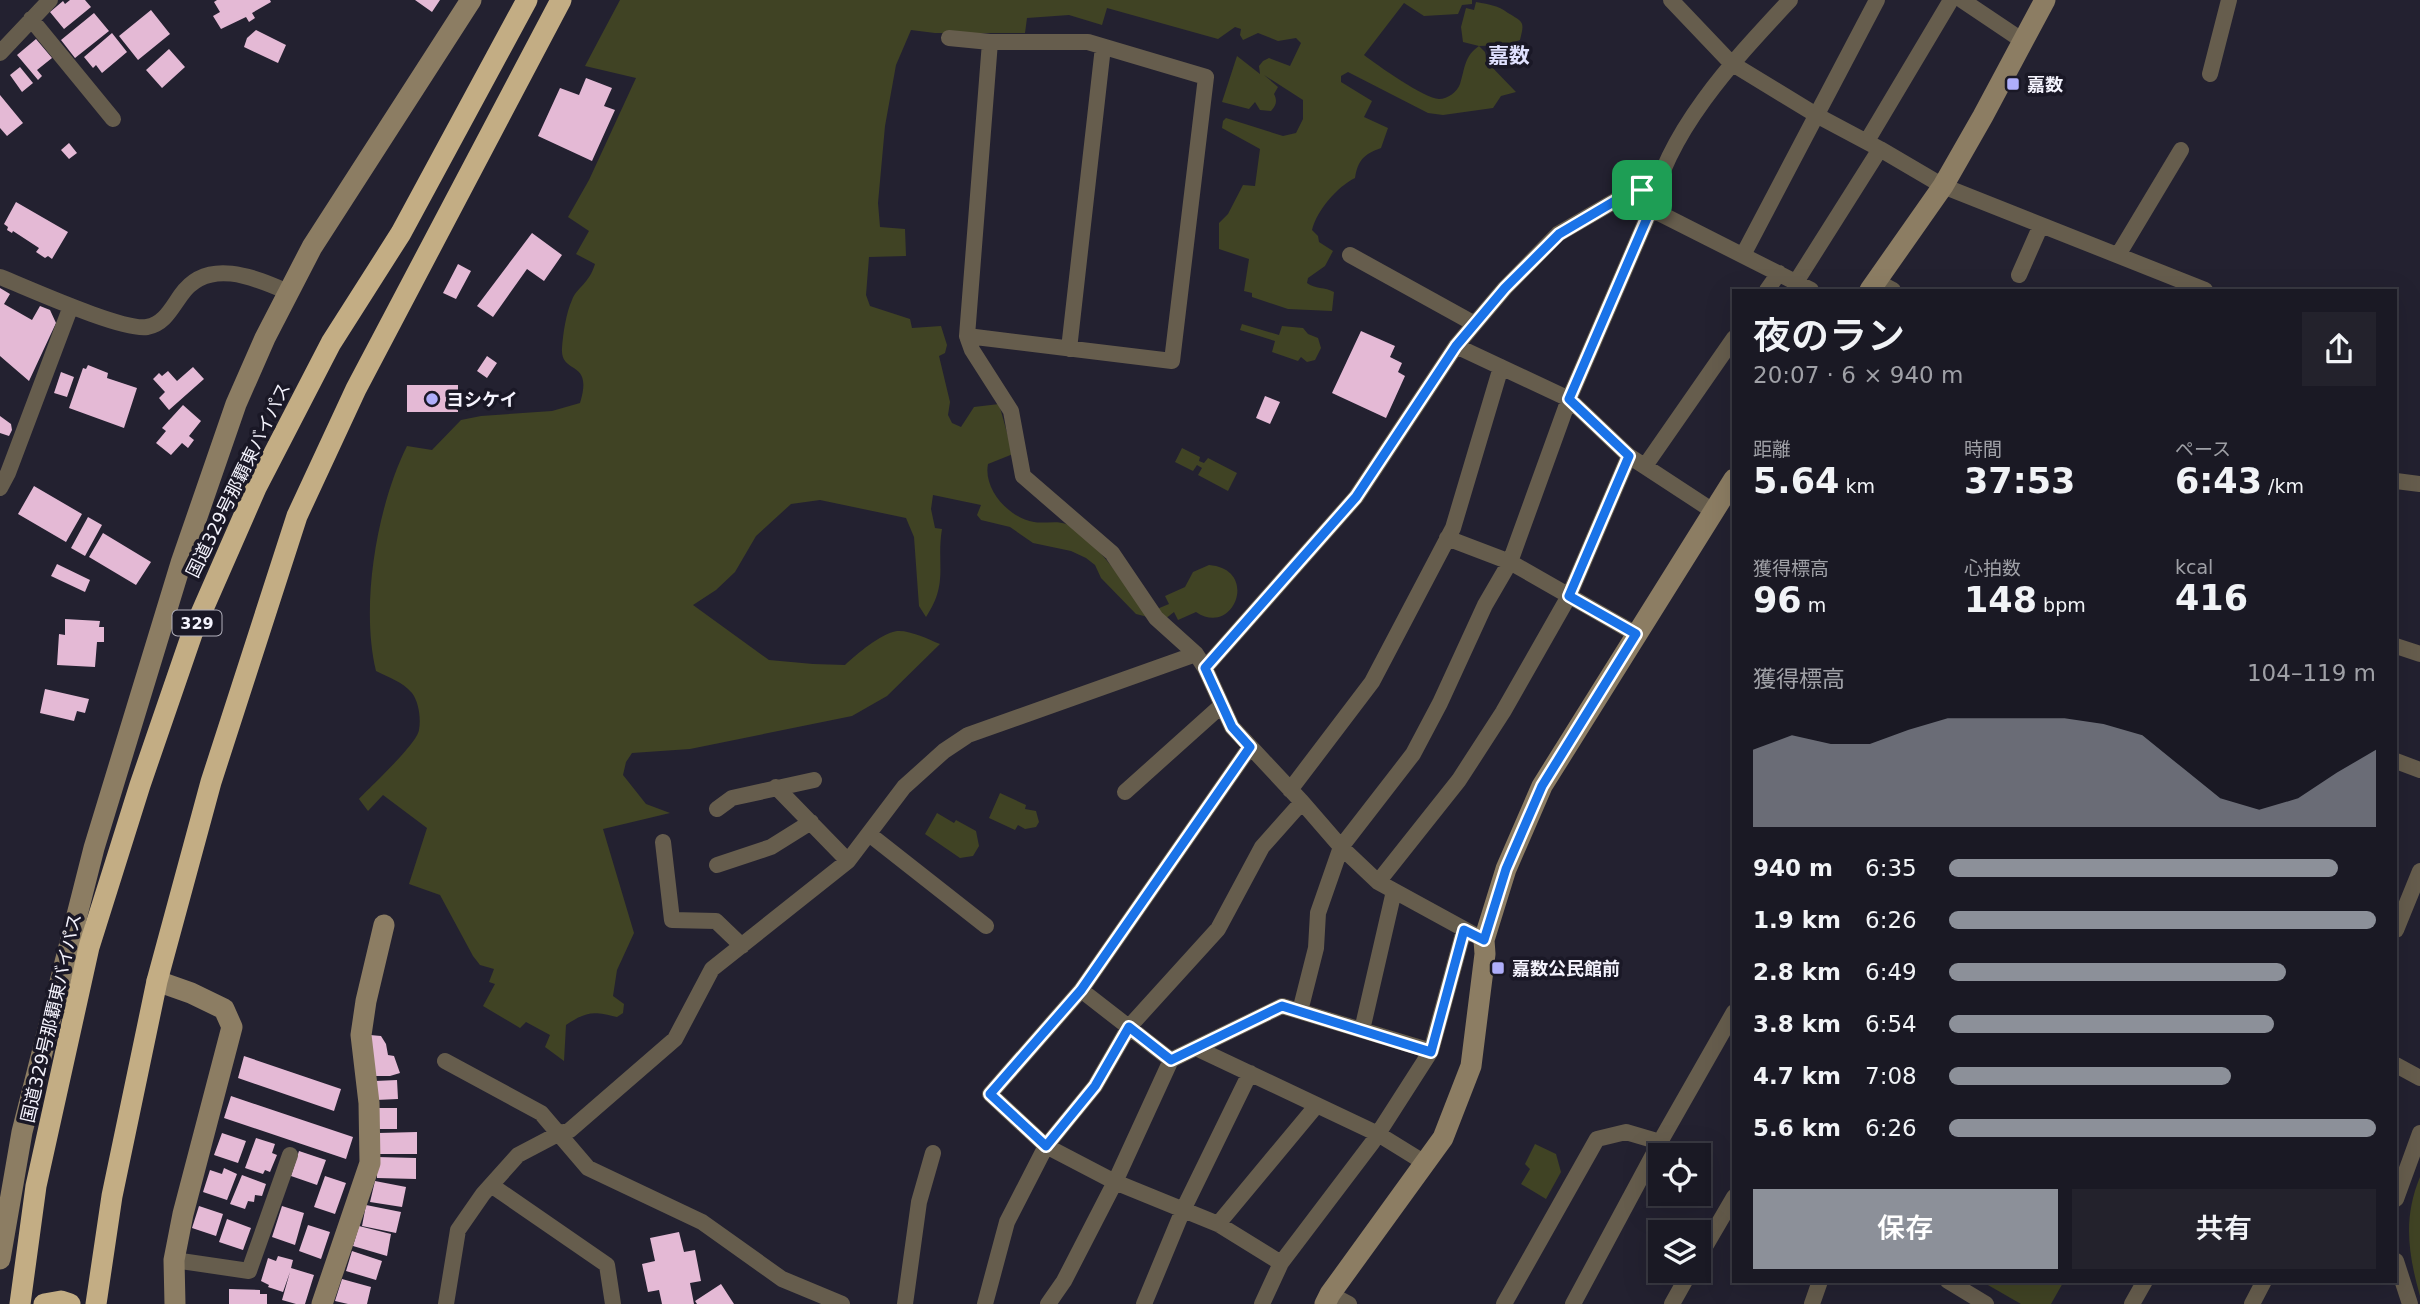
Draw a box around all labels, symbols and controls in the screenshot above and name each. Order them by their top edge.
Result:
district label: 嘉数 [1488,44,1530,68]
place label: 嘉数 [2027,74,2063,95]
marker: 嘉数 [2005,76,2021,92]
pin [1612,160,1672,220]
icon: arrive [1623,171,1661,209]
button: share [2302,312,2376,386]
text: 夜のラン [1753,314,1905,358]
text: 20:07 · 6 × 940 m [1753,362,1963,388]
street label: 国道329号那覇東バイパス [182,379,294,581]
place label: ヨシケイ [446,389,518,410]
marker: ヨシケイ [424,391,440,407]
text: 距離 [1753,438,1791,460]
text: 時間 [1964,438,2002,460]
text: ペース [2175,438,2231,460]
text: 5.64 [1753,461,1839,501]
text: 37:53 [1964,461,2075,501]
text: 6:43 [2175,461,2262,501]
text: km [1839,475,1875,497]
text: /km [2262,475,2304,497]
text: kcal [2175,556,2213,578]
text: 獲得標高 [1753,557,1829,579]
text: 心拍数 [1964,557,2021,579]
text: 416 [2175,578,2248,618]
text: 96 [1753,580,1802,620]
text: 148 [1964,580,2037,620]
text: m [1802,594,1826,616]
text: bpm [2037,594,2086,616]
road number: 329 [172,610,222,636]
text: 104–119 m [2247,660,2376,686]
text: 獲得標高 [1753,666,1845,692]
text: 940 m [1753,855,1833,881]
text: 6:35 [1865,855,1917,881]
text: 1.9 km [1753,907,1841,933]
text: 6:26 [1865,907,1917,933]
street label: 国道329号那覇東バイパス [17,911,85,1125]
place label: 嘉数公民館前 [1512,958,1620,979]
text: 2.8 km [1753,959,1841,985]
text: 6:49 [1865,959,1917,985]
marker: 嘉数公民館前 [1490,960,1506,976]
text: 3.8 km [1753,1011,1841,1037]
text: 6:54 [1865,1011,1917,1037]
text: 4.7 km [1753,1063,1841,1089]
text: 7:08 [1865,1063,1917,1089]
text: 5.6 km [1753,1115,1841,1141]
text: 6:26 [1865,1115,1917,1141]
map controls [1648,1143,1711,1283]
button: locate [1648,1143,1711,1206]
button: 保存 [1753,1189,2058,1269]
button: 共有 [2072,1189,2376,1269]
button: layers [1648,1220,1711,1283]

